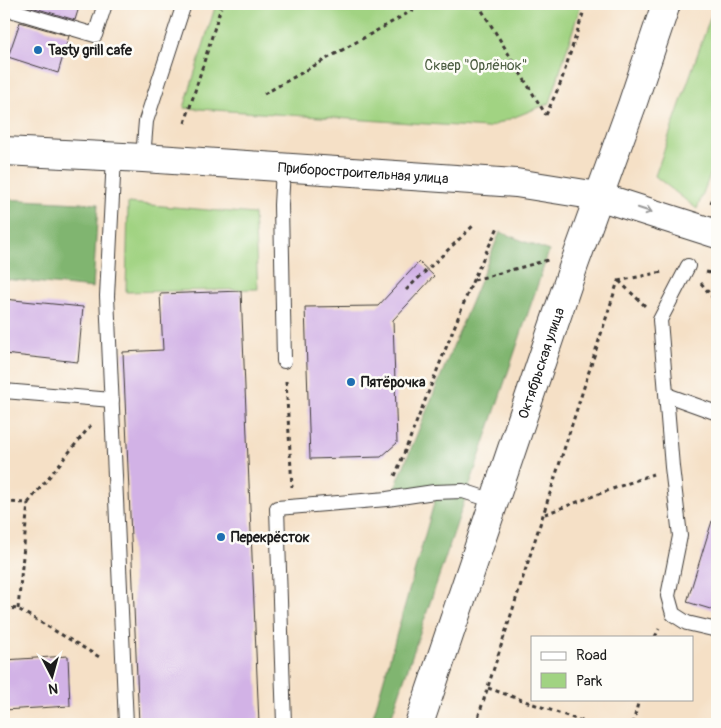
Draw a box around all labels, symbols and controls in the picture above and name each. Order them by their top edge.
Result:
place label: Tasty grill cafe [47,42,133,59]
marker: Tasty grill cafe [32,44,44,56]
park label: Сквер "Орлёнок" [425,57,527,74]
street label: Приборостроительная улица [277,159,449,187]
one-way arrow [636,206,652,216]
street label: Октябрьская улица [514,305,568,421]
place label: Пятёрочка [361,374,426,391]
marker: Пятёрочка [345,376,357,388]
place label: Перекрёсток [231,529,310,546]
marker: Перекрёсток [215,531,227,543]
legend [531,636,694,700]
text: Road [576,646,607,665]
north arrow [28,650,78,700]
text: Park [576,672,603,691]
text: N [48,679,59,697]

